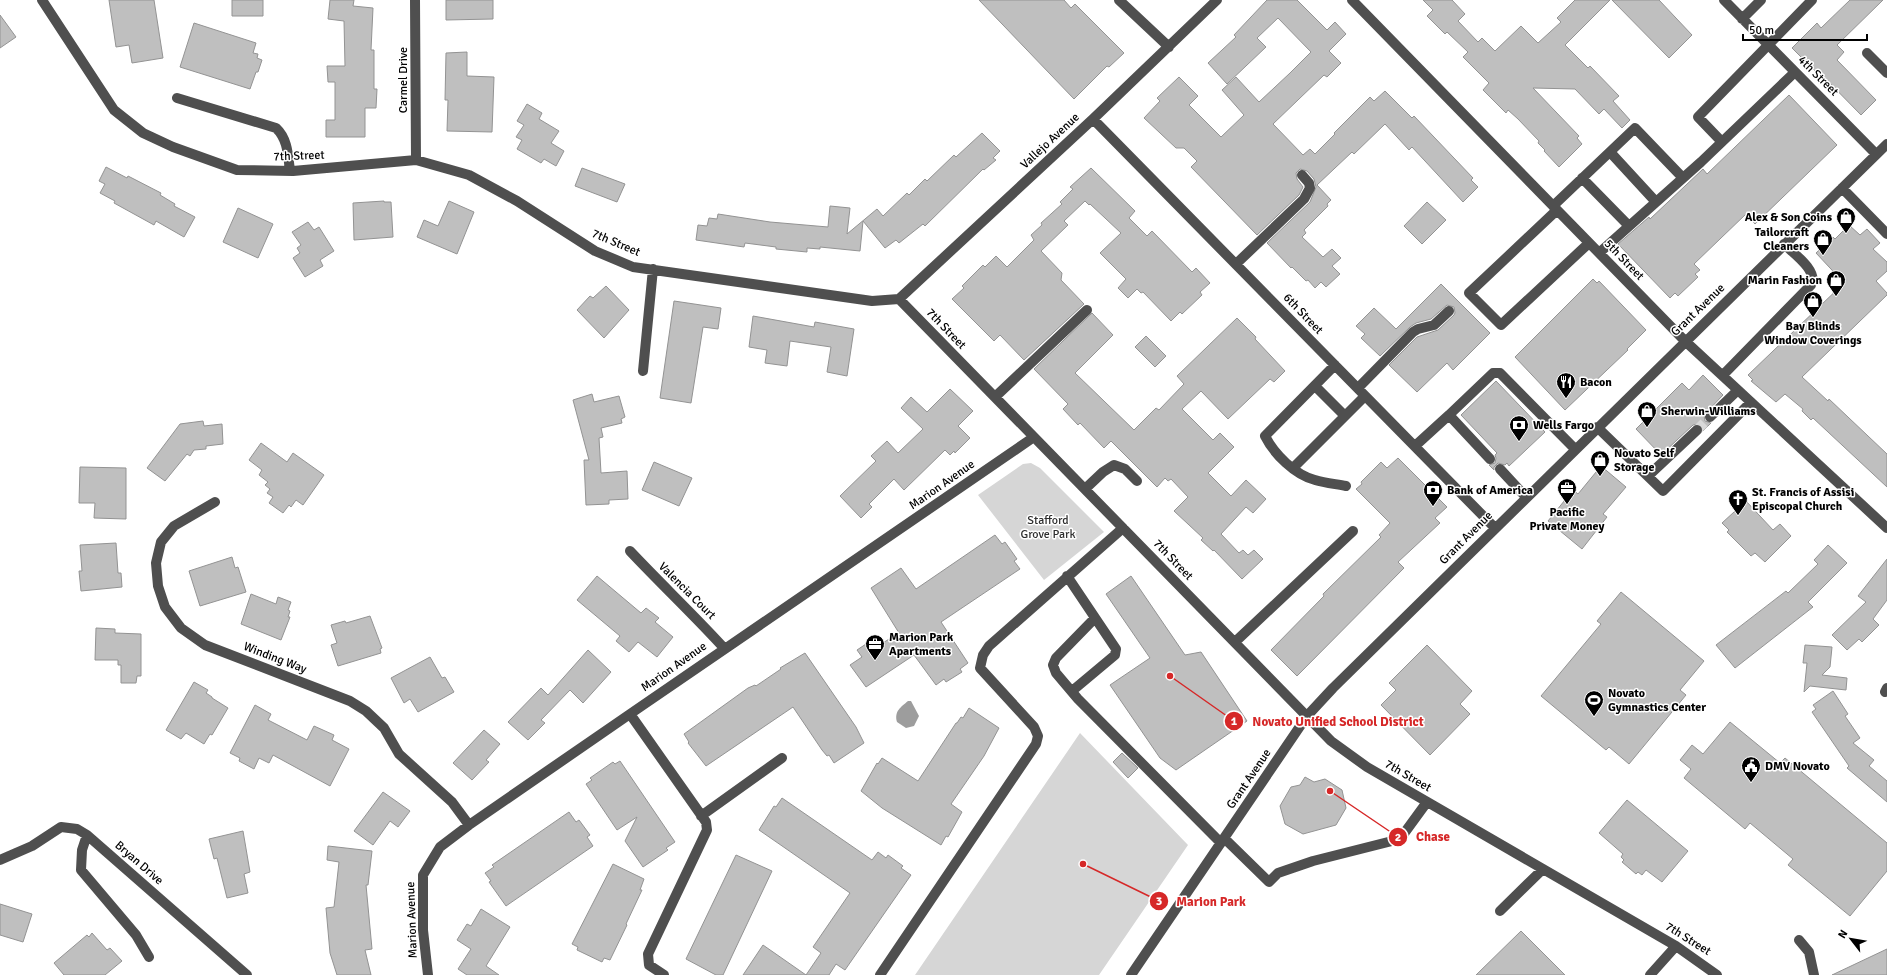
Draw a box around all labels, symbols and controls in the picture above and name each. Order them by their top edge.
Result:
scale bar [1743,16,1867,42]
text: 50 m [1749,23,1774,38]
street label: Carmel Drive [396,47,411,113]
street label: 4th Street [1795,53,1841,99]
street label: Vallejo Avenue [1017,110,1083,172]
street label: 7th Street [273,148,325,164]
shop icon: Alex & Son Coins [1835,206,1857,234]
place label: Alex & Son Coins [1745,210,1833,225]
place label: Tailorcraft Cleaners [1755,225,1810,254]
street label: 7th Street [590,226,642,260]
shop icon: Tailorcraft Cleaners [1812,228,1834,256]
street label: 5th Street [1601,236,1647,284]
shop icon: Marin Fashion [1825,269,1847,297]
place label: Marin Fashion [1748,273,1822,288]
street label: Grant Avenue [1668,281,1728,339]
street label: 6th Street [1280,290,1326,338]
shop icon: Bay Blinds Window Coverings [1802,290,1824,318]
street label: 7th Street [923,305,969,353]
place label: Bay Blinds Window Coverings [1764,319,1862,348]
restaurant icon: Bacon [1555,371,1577,399]
place label: Bacon [1580,375,1612,390]
shop icon: Sherwin-Williams [1636,400,1658,428]
place label: Sherwin-Williams [1661,404,1756,419]
bank icon: Wells Fargo [1508,414,1530,442]
place label: Wells Fargo [1533,418,1594,433]
place label: Novato Self Storage [1614,446,1675,475]
shop icon: Novato Self Storage [1589,449,1611,477]
street label: Marion Avenue [906,457,978,513]
office icon: Pacific Private Money [1556,477,1578,505]
bank icon: Bank of America [1422,479,1444,507]
place label: Bank of America [1447,483,1533,498]
place label: St. Francis of Assisi Episcopal Church [1752,485,1854,514]
church icon: St. Francis of Assisi Episcopal Church [1727,488,1749,516]
place label: Pacific Private Money [1530,505,1604,534]
street label: Grant Avenue [1436,508,1496,568]
park label: Stafford Grove Park [1020,513,1076,542]
street label: 7th Street [1150,536,1196,584]
street label: Valencia Court [655,559,719,623]
place label: Marion Park Apartments [889,630,954,659]
office icon: Marion Park Apartments [864,633,886,661]
street label: Winding Way [241,639,309,677]
street label: Marion Avenue [638,639,710,695]
place label: Novato Gymnastics Center [1608,686,1706,715]
sports icon: Novato Gymnastics Center [1583,689,1605,717]
callout: Novato Unified School District [1224,709,1431,734]
text: 1 [1231,714,1238,729]
text: Novato Unified School District [1252,714,1424,730]
street label: Grant Avenue [1223,746,1275,812]
public building icon: DMV Novato [1740,755,1762,783]
street label: 7th Street [1382,757,1434,795]
place label: DMV Novato [1765,759,1830,774]
callout: Chase [1388,824,1458,849]
text: Chase [1416,829,1450,845]
text: 2 [1395,830,1401,845]
street label: Bryan Drive [112,838,166,888]
street label: Marion Avenue [403,881,421,959]
callout: Marion Park [1149,889,1254,914]
text: 3 [1156,894,1162,909]
text: Marion Park [1176,894,1246,910]
street label: 7th Street [1662,919,1714,959]
north arrow [1831,919,1871,959]
text: N [1835,927,1850,941]

